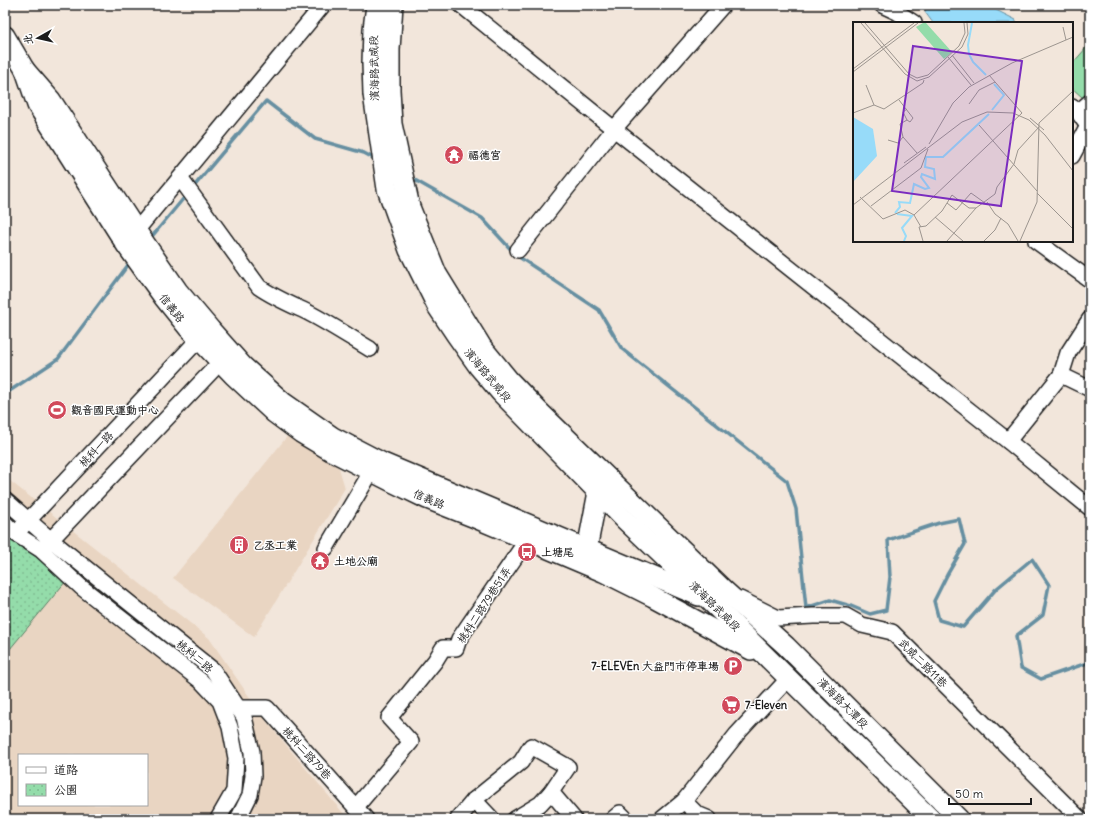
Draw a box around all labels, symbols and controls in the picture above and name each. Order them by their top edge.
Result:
north arrow [18,18,58,58]
inset map [853,22,1073,242]
text: 北 [20,33,36,46]
street label: 濱海路武威段 [366,35,382,101]
temple icon: 福德宮 [443,144,465,166]
place label: 福德宮 [468,148,501,162]
street label: 信義路 [156,291,188,325]
street label: 濱海路武威段 [461,345,515,405]
sports icon: 觀音國民運動中心 [46,399,68,421]
place label: 觀音國民運動中心 [71,403,159,417]
street label: 桃科一路 [76,428,116,470]
street label: 信義路 [411,486,447,512]
building icon: 乙丞工業 [228,534,250,556]
place label: 乙丞工業 [253,538,297,552]
bus stop icon: 上塘尾 [516,541,538,563]
place label: 上塘尾 [541,545,574,559]
temple icon: 土地公廟 [309,550,331,572]
place label: 土地公廟 [334,554,378,568]
street label: 桃科二路79巷51弄 [454,564,514,646]
street label: 濱海路武威段 [686,578,744,634]
street label: 桃科二路 [174,636,216,676]
street label: 武威二路11巷 [896,636,950,690]
parking icon: 7-ELEVEn 大益門市停車場 [722,655,744,677]
place label: 7-ELEVEn 大益門市停車場 [591,659,719,673]
street label: 濱海路大潭段 [815,675,871,731]
supermarket icon: 7-Eleven [720,694,742,716]
place label: 7-Eleven [745,698,788,712]
street label: 桃科二路79巷 [279,724,335,782]
legend [18,754,148,806]
text: 道路 [54,762,78,777]
scale bar [949,780,1031,806]
text: 公園 [54,782,78,797]
text: 50 m [955,786,984,801]

